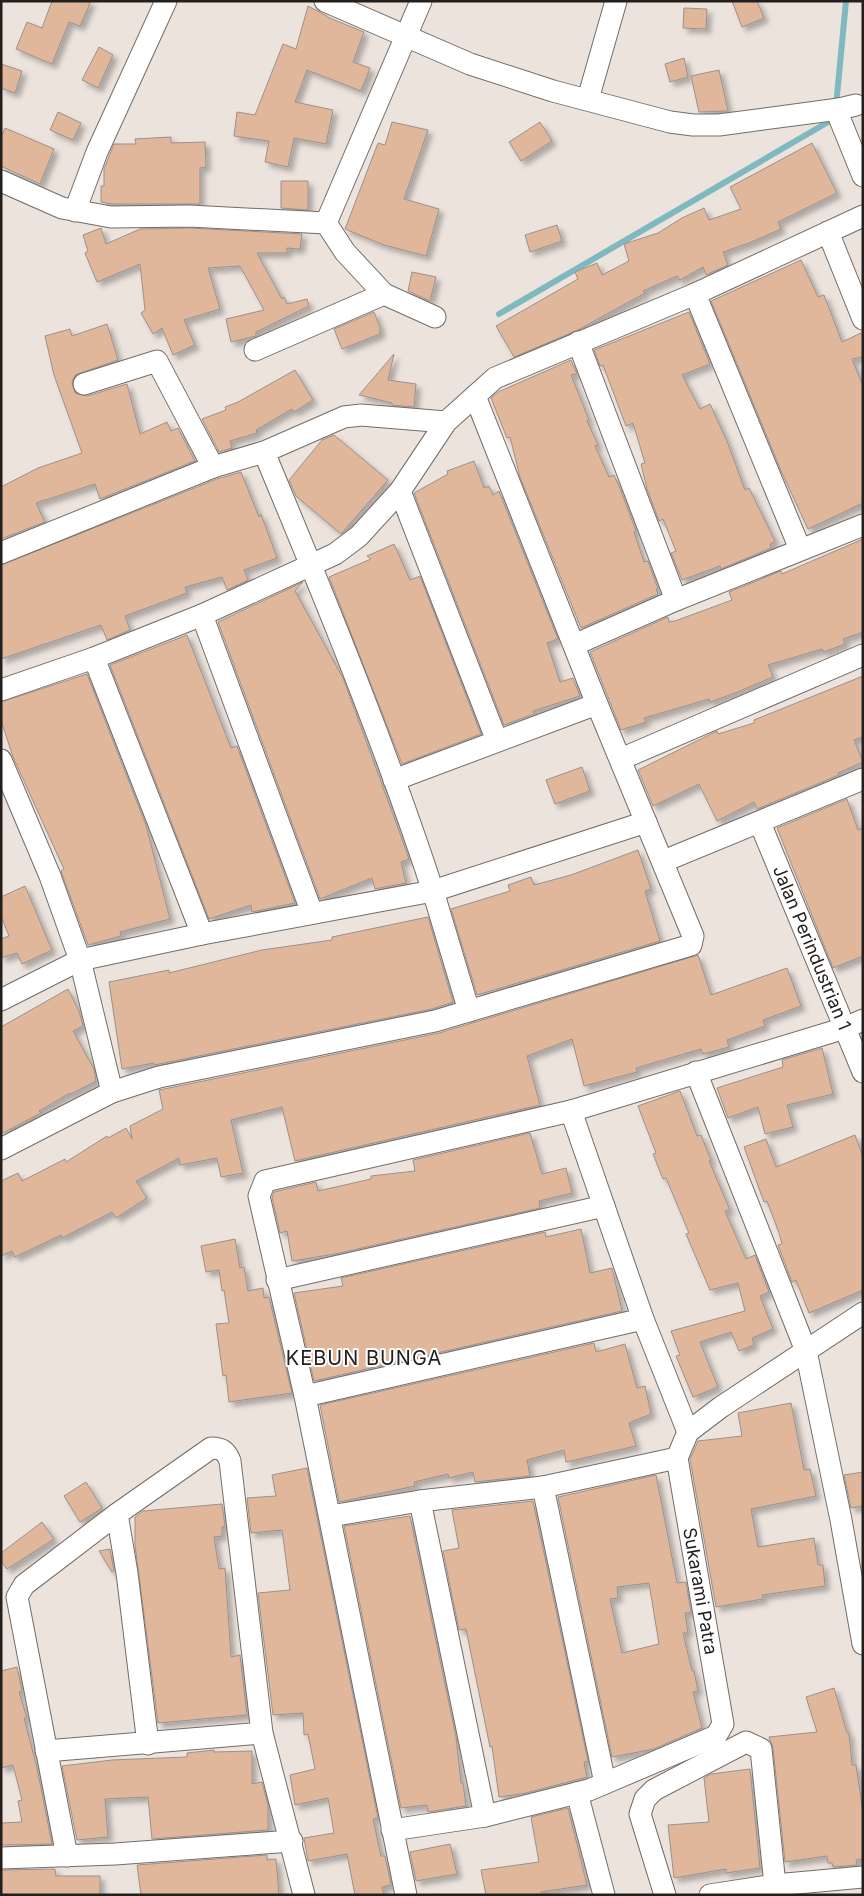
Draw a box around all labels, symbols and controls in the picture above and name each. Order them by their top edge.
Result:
street label: Jalan Perindustrian 1 [769,862,855,1033]
district label: KEBUN BUNGA [286,1346,442,1370]
street label: Sukarami Patra [679,1526,722,1656]

